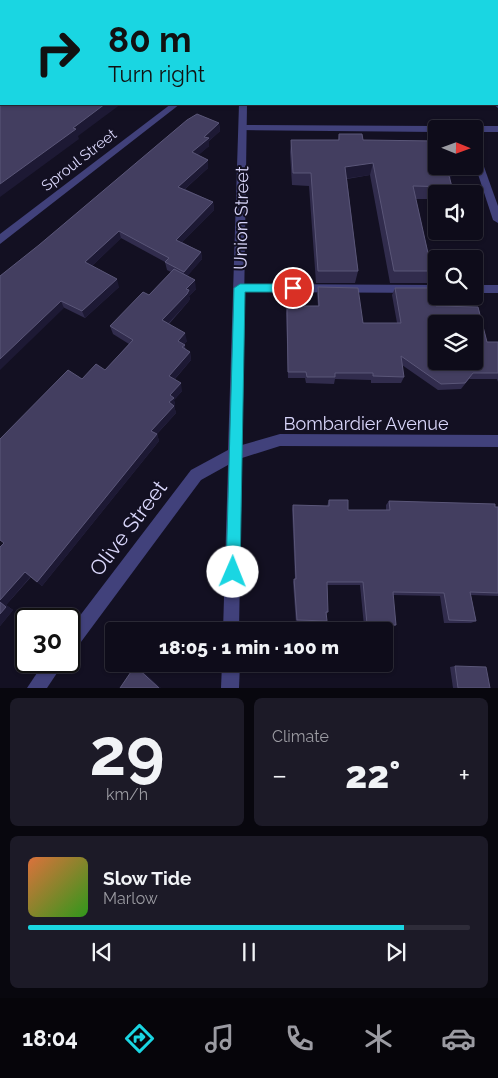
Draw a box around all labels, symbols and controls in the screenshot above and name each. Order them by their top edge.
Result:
text: 80 m [108,19,192,60]
icon: right [25,20,90,85]
text: Turn right [108,61,205,87]
north arrow [428,120,482,175]
map controls [428,120,483,370]
street label: Sproul Street [38,125,120,195]
street label: Union Street [230,166,252,270]
button: sound [428,185,483,240]
button: search [428,250,483,305]
pin [272,267,314,309]
icon: arrive [279,274,307,302]
button: layers [428,315,483,370]
street label: Bombardier Avenue [284,413,449,434]
street label: Olive Street [84,475,172,581]
position arrow [206,545,258,597]
speed limit sign: 30 [15,608,80,673]
text: 18:05 · 1 min · 100 m [159,636,339,658]
text: 29 [90,714,164,790]
text: Climate [272,727,329,746]
text: 22° [345,752,400,797]
text: − [272,759,287,792]
text: + [458,759,470,792]
text: km/h [106,785,148,804]
text: Slow Tide [103,867,192,889]
text: Marlow [103,889,158,908]
icon: previous [88,938,116,966]
icon: pause [235,938,263,966]
icon: next [382,938,410,966]
icon: directions [122,1021,157,1056]
icon: music [202,1021,237,1056]
icon: phone [282,1021,317,1056]
icon: climate [361,1021,396,1056]
icon: car [441,1021,476,1056]
text: 18:04 [22,1025,78,1051]

